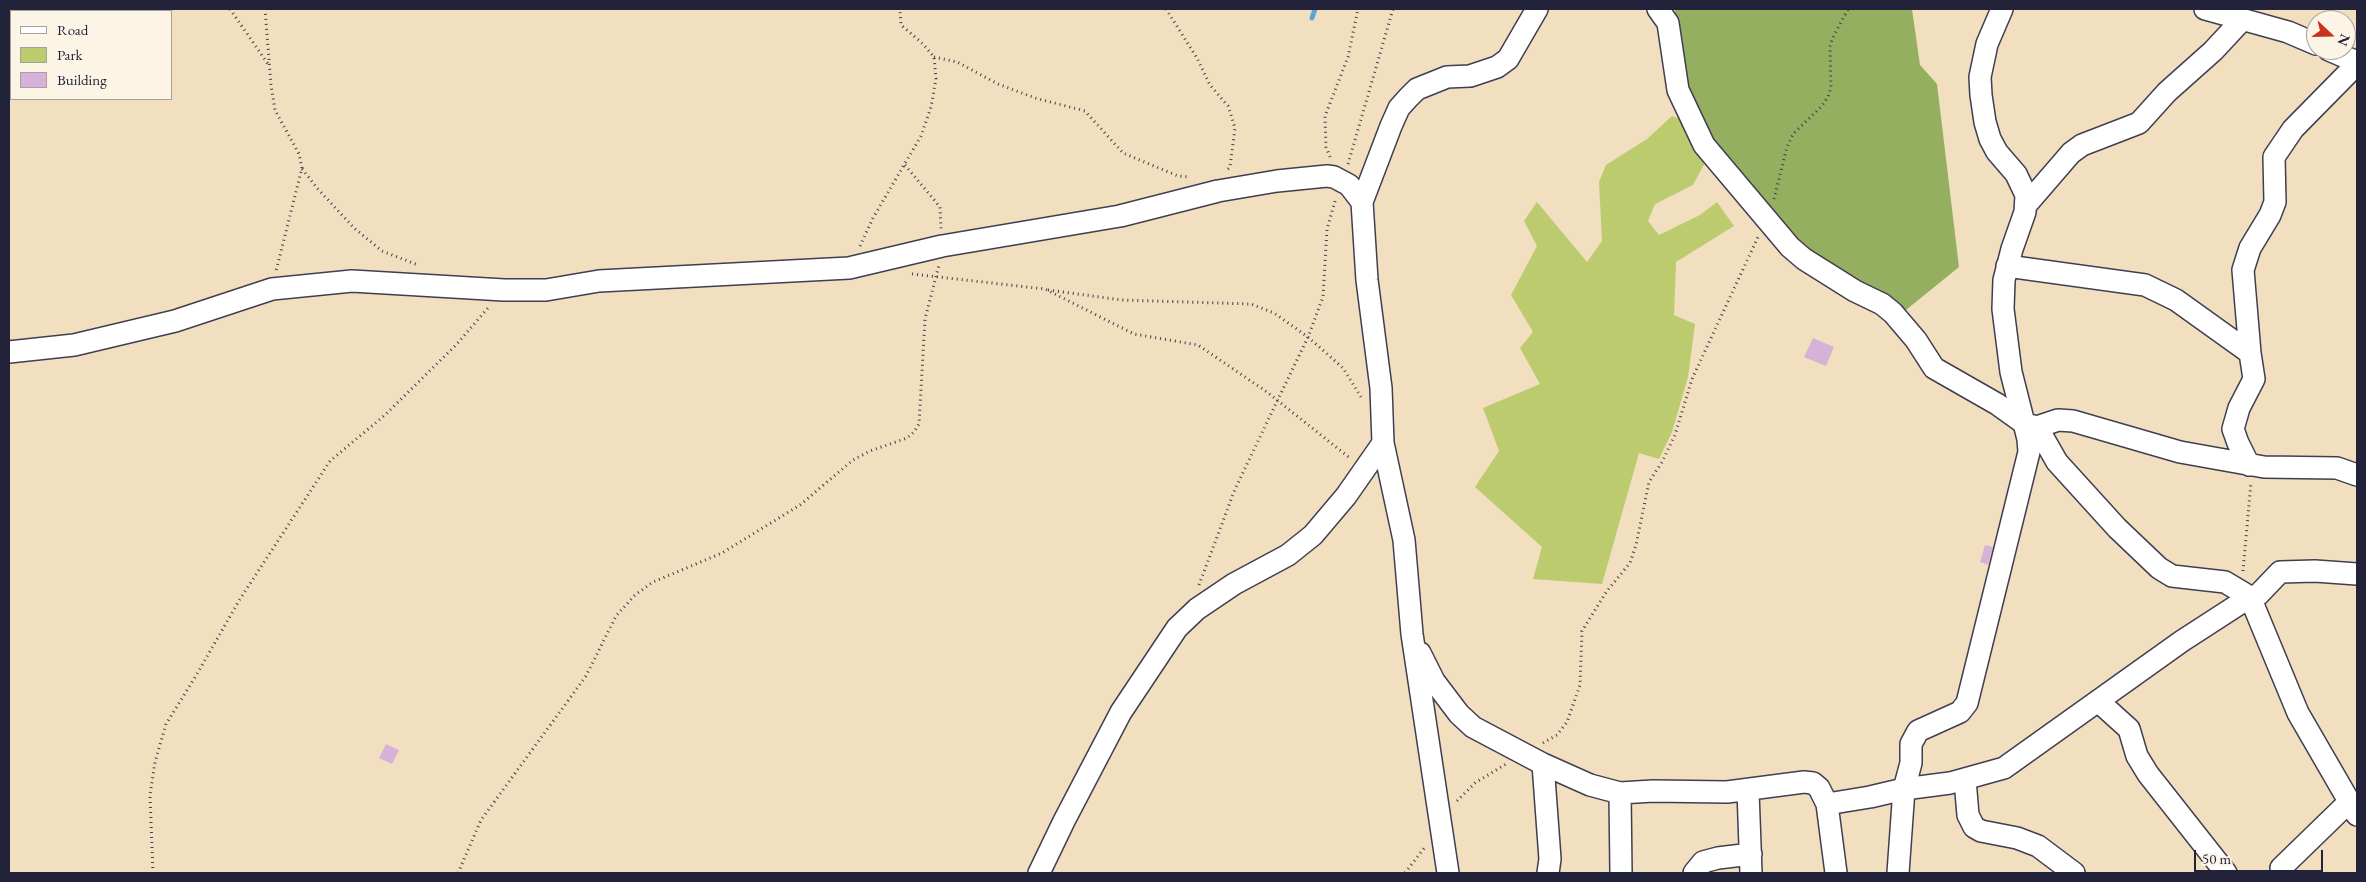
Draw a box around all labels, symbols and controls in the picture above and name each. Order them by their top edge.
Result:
legend [10,10,172,100]
north arrow [2306,10,2356,60]
text: Road [57,20,88,39]
text: N [2334,31,2355,49]
text: Park [57,45,83,64]
text: Building [57,70,107,89]
scale bar [2196,840,2325,872]
text: 50 m [2202,849,2231,868]

